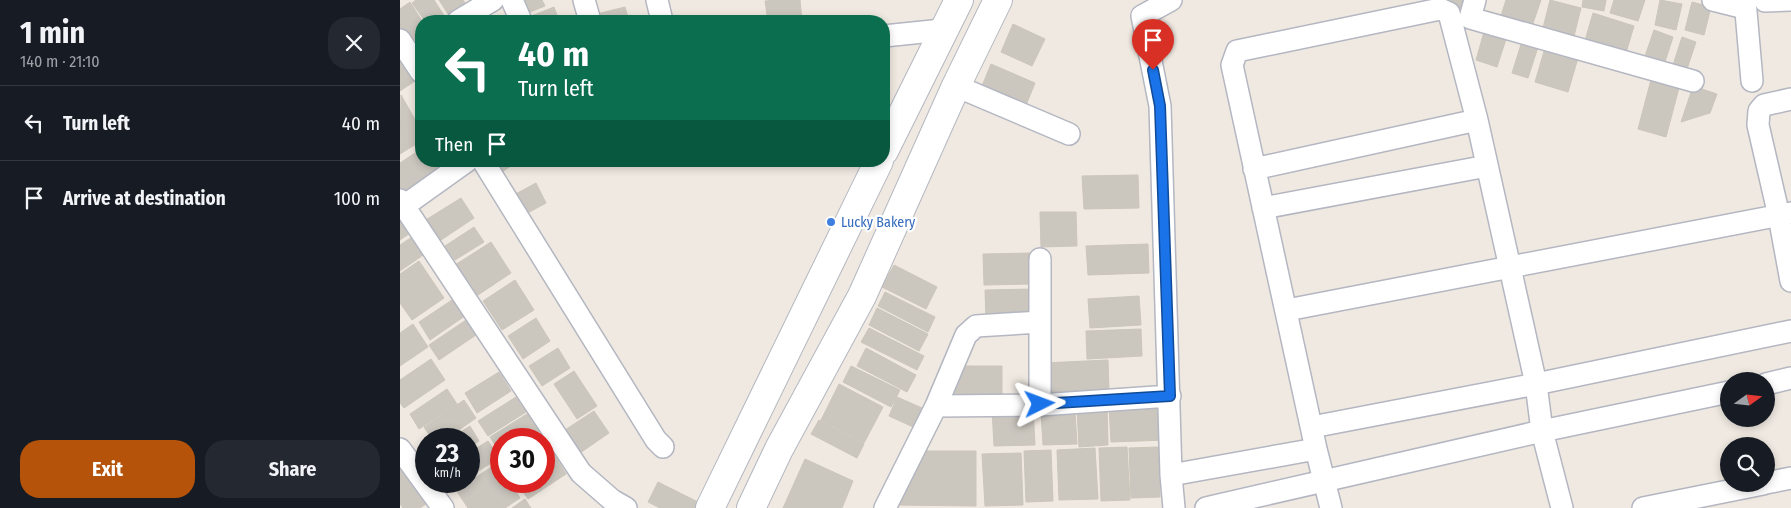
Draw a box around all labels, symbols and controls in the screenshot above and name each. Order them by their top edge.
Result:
text: 1 min [20,15,85,51]
button: close [328,17,380,69]
pin [1132,19,1174,70]
icon: arrive [1139,26,1167,54]
text: 40 m [518,33,589,75]
icon: left [435,35,500,100]
text: 140 m · 21:10 [20,52,100,71]
text: Turn left [518,75,594,102]
icon: left [20,109,48,137]
text: Turn left [63,112,130,135]
text: 40 m [342,112,380,135]
icon: arrive [483,130,511,158]
text: Then [435,133,473,156]
icon: arrive [20,184,48,212]
text: Arrive at destination [63,187,226,210]
text: 100 m [334,187,380,210]
place label: Lucky Bakery [841,214,916,231]
marker: Lucky Bakery [825,216,837,228]
north arrow [1720,372,1775,428]
map controls [1720,372,1775,492]
position arrow [1013,377,1065,429]
speed limit sign: 30 [490,428,555,493]
button: search [1720,437,1775,492]
text: 23 [436,439,459,469]
button: Exit [20,440,195,498]
button: Share [205,440,380,498]
text: km/h [434,466,461,480]

